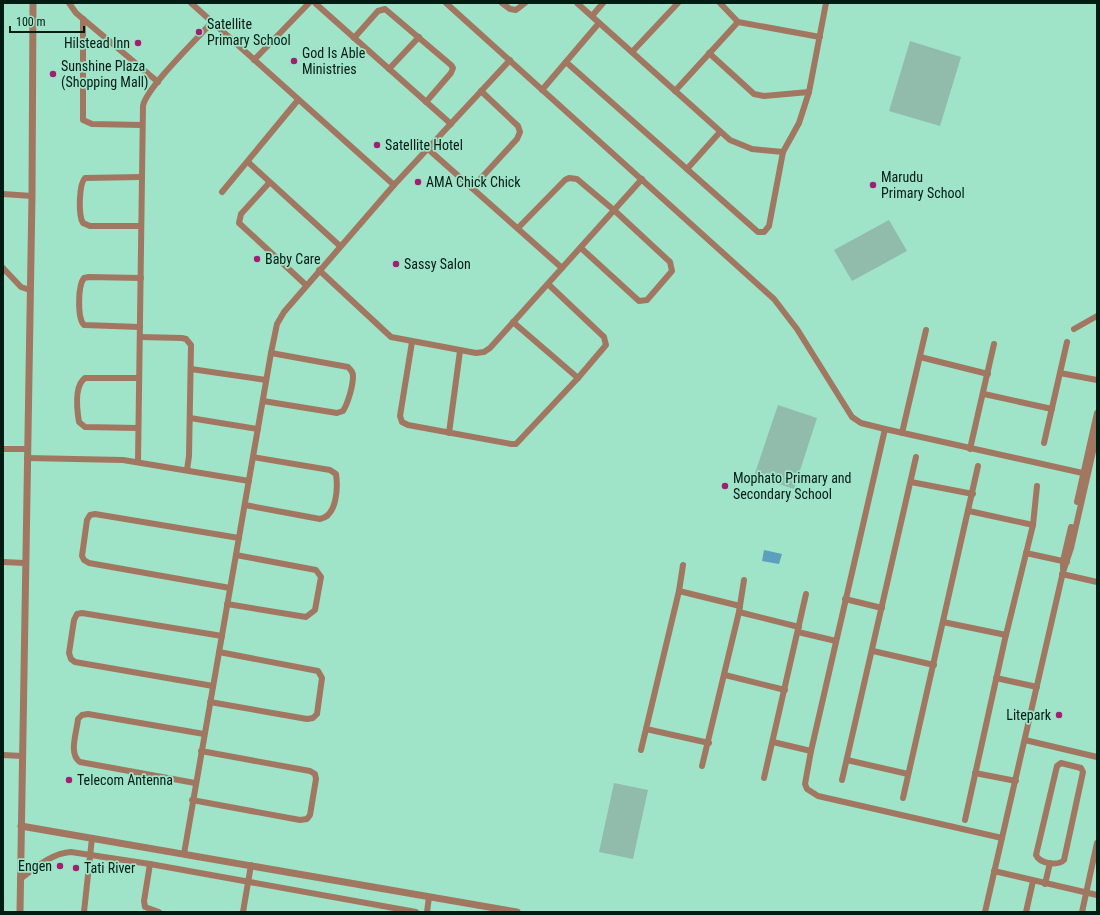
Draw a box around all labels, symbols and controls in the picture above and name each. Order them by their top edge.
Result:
scale bar [10,8,84,34]
text: 100 m [16,15,46,29]
place label: Satellite Primary School [207,16,291,48]
marker: Satellite Primary School [194,27,204,37]
place label: Hilstead Inn [64,35,130,51]
marker: Hilstead Inn [133,38,143,48]
place label: God Is Able Ministries [302,45,366,77]
marker: God Is Able Ministries [289,56,299,66]
place label: Sunshine Plaza (Shopping Mall) [61,58,149,91]
marker: Sunshine Plaza (Shopping Mall) [48,69,58,79]
place label: Satellite Hotel [385,137,463,153]
marker: Satellite Hotel [372,140,382,150]
place label: Marudu Primary School [881,169,965,201]
place label: AMA Chick Chick [426,174,521,190]
marker: AMA Chick Chick [413,177,423,187]
marker: Marudu Primary School [868,180,878,190]
place label: Baby Care [265,251,321,267]
marker: Baby Care [252,254,262,264]
place label: Sassy Salon [404,256,471,272]
marker: Sassy Salon [391,259,401,269]
place label: Mophato Primary and Secondary School [733,470,852,502]
marker: Mophato Primary and Secondary School [720,481,730,491]
place label: Litepark [1006,707,1052,723]
marker: Litepark [1054,710,1064,720]
place label: Telecom Antenna [77,772,173,788]
marker: Telecom Antenna [64,775,74,785]
place label: Engen [18,858,52,874]
place label: Tati River [84,860,135,876]
marker: Engen [55,861,65,871]
marker: Tati River [71,863,81,873]

